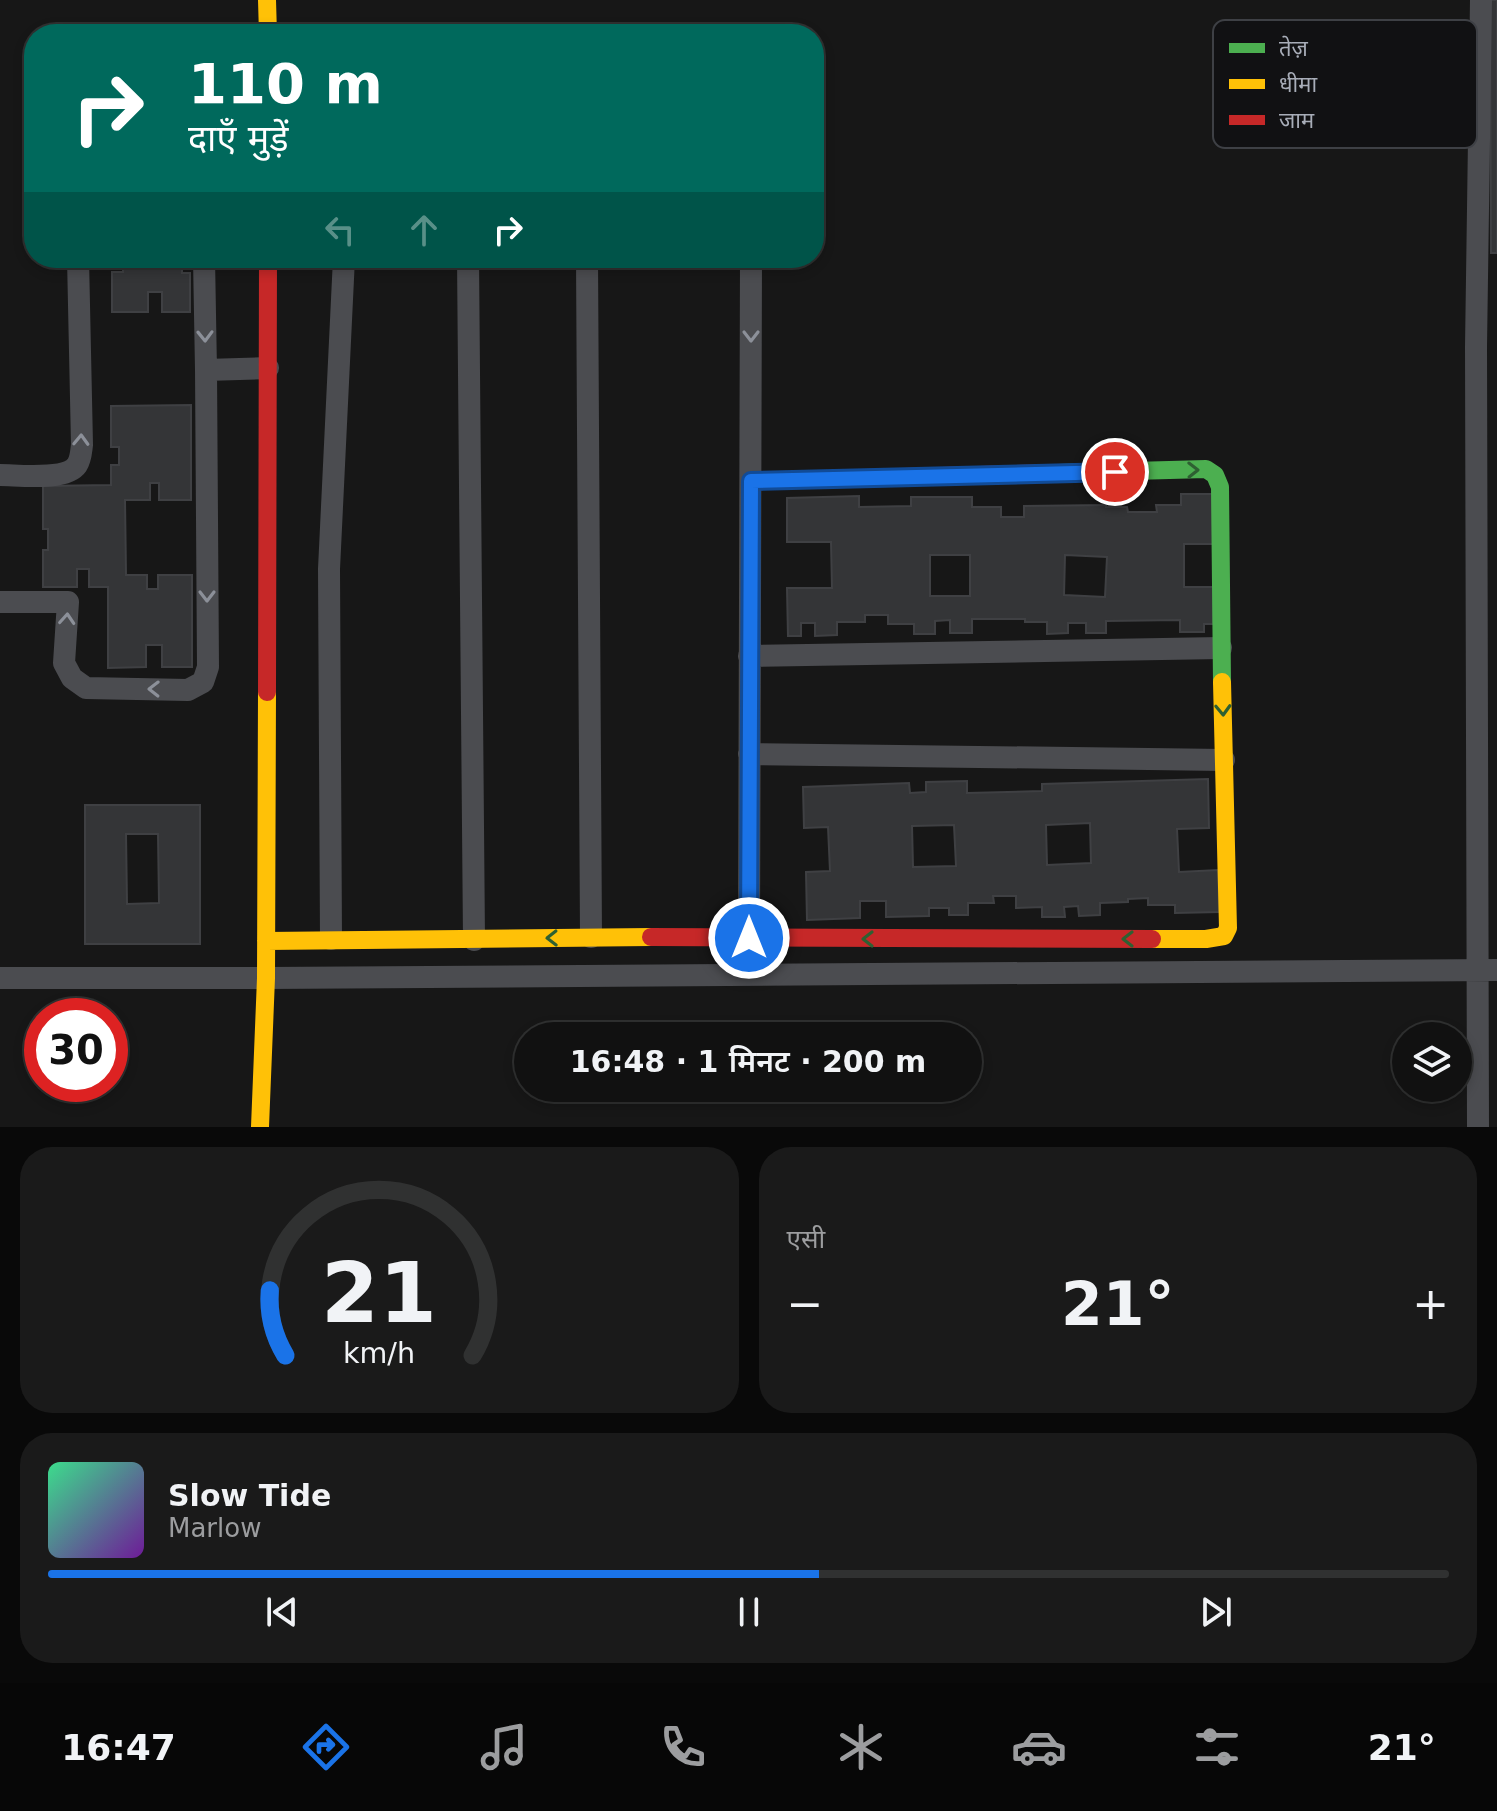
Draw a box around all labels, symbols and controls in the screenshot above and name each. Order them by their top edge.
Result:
legend [1213,20,1477,148]
text: तेज़ [1279,35,1309,61]
text: 110 m [188,51,383,116]
icon: right [56,56,160,160]
text: धीमा [1279,72,1317,97]
text: जाम [1279,108,1315,133]
text: दाएँ मुड़ें [188,118,289,159]
icon: left [318,208,362,252]
icon: ahead [402,208,446,252]
icon: right [486,208,530,252]
one-way arrow [197,330,214,343]
one-way arrow [742,330,760,343]
one-way arrow [72,433,90,446]
pin [1081,438,1149,506]
icon: arrive [1093,450,1137,494]
one-way arrow [1187,461,1199,479]
one-way arrow [198,590,216,603]
one-way arrow [58,612,75,625]
one-way arrow [147,680,160,698]
one-way arrow [1214,704,1232,717]
position arrow [707,896,791,980]
one-way arrow [545,929,558,947]
one-way arrow [861,930,874,947]
one-way arrow [1121,930,1134,948]
speed limit sign: 30 [24,998,128,1102]
map controls [1392,1022,1472,1102]
button: layers [1392,1022,1472,1102]
text: 16:48 · 1 मिनट · 200 m [570,1044,926,1079]
text: एसी [787,1224,825,1254]
text: 21 [321,1245,437,1342]
text: 21° [1061,1269,1175,1339]
text: − [787,1278,823,1329]
text: + [1412,1278,1449,1329]
text: km/h [343,1336,415,1370]
text: Slow Tide [168,1478,331,1513]
text: Marlow [168,1513,261,1543]
icon: previous [260,1590,304,1634]
icon: pause [727,1590,771,1634]
icon: next [1194,1590,1238,1634]
icon: directions [298,1719,354,1775]
icon: music [476,1719,532,1775]
icon: phone [655,1719,711,1775]
icon: climate [833,1719,889,1775]
icon: car [1011,1719,1067,1775]
icon: filters [1189,1719,1245,1775]
text: 16:47 [61,1727,176,1768]
text: 21° [1368,1727,1436,1768]

